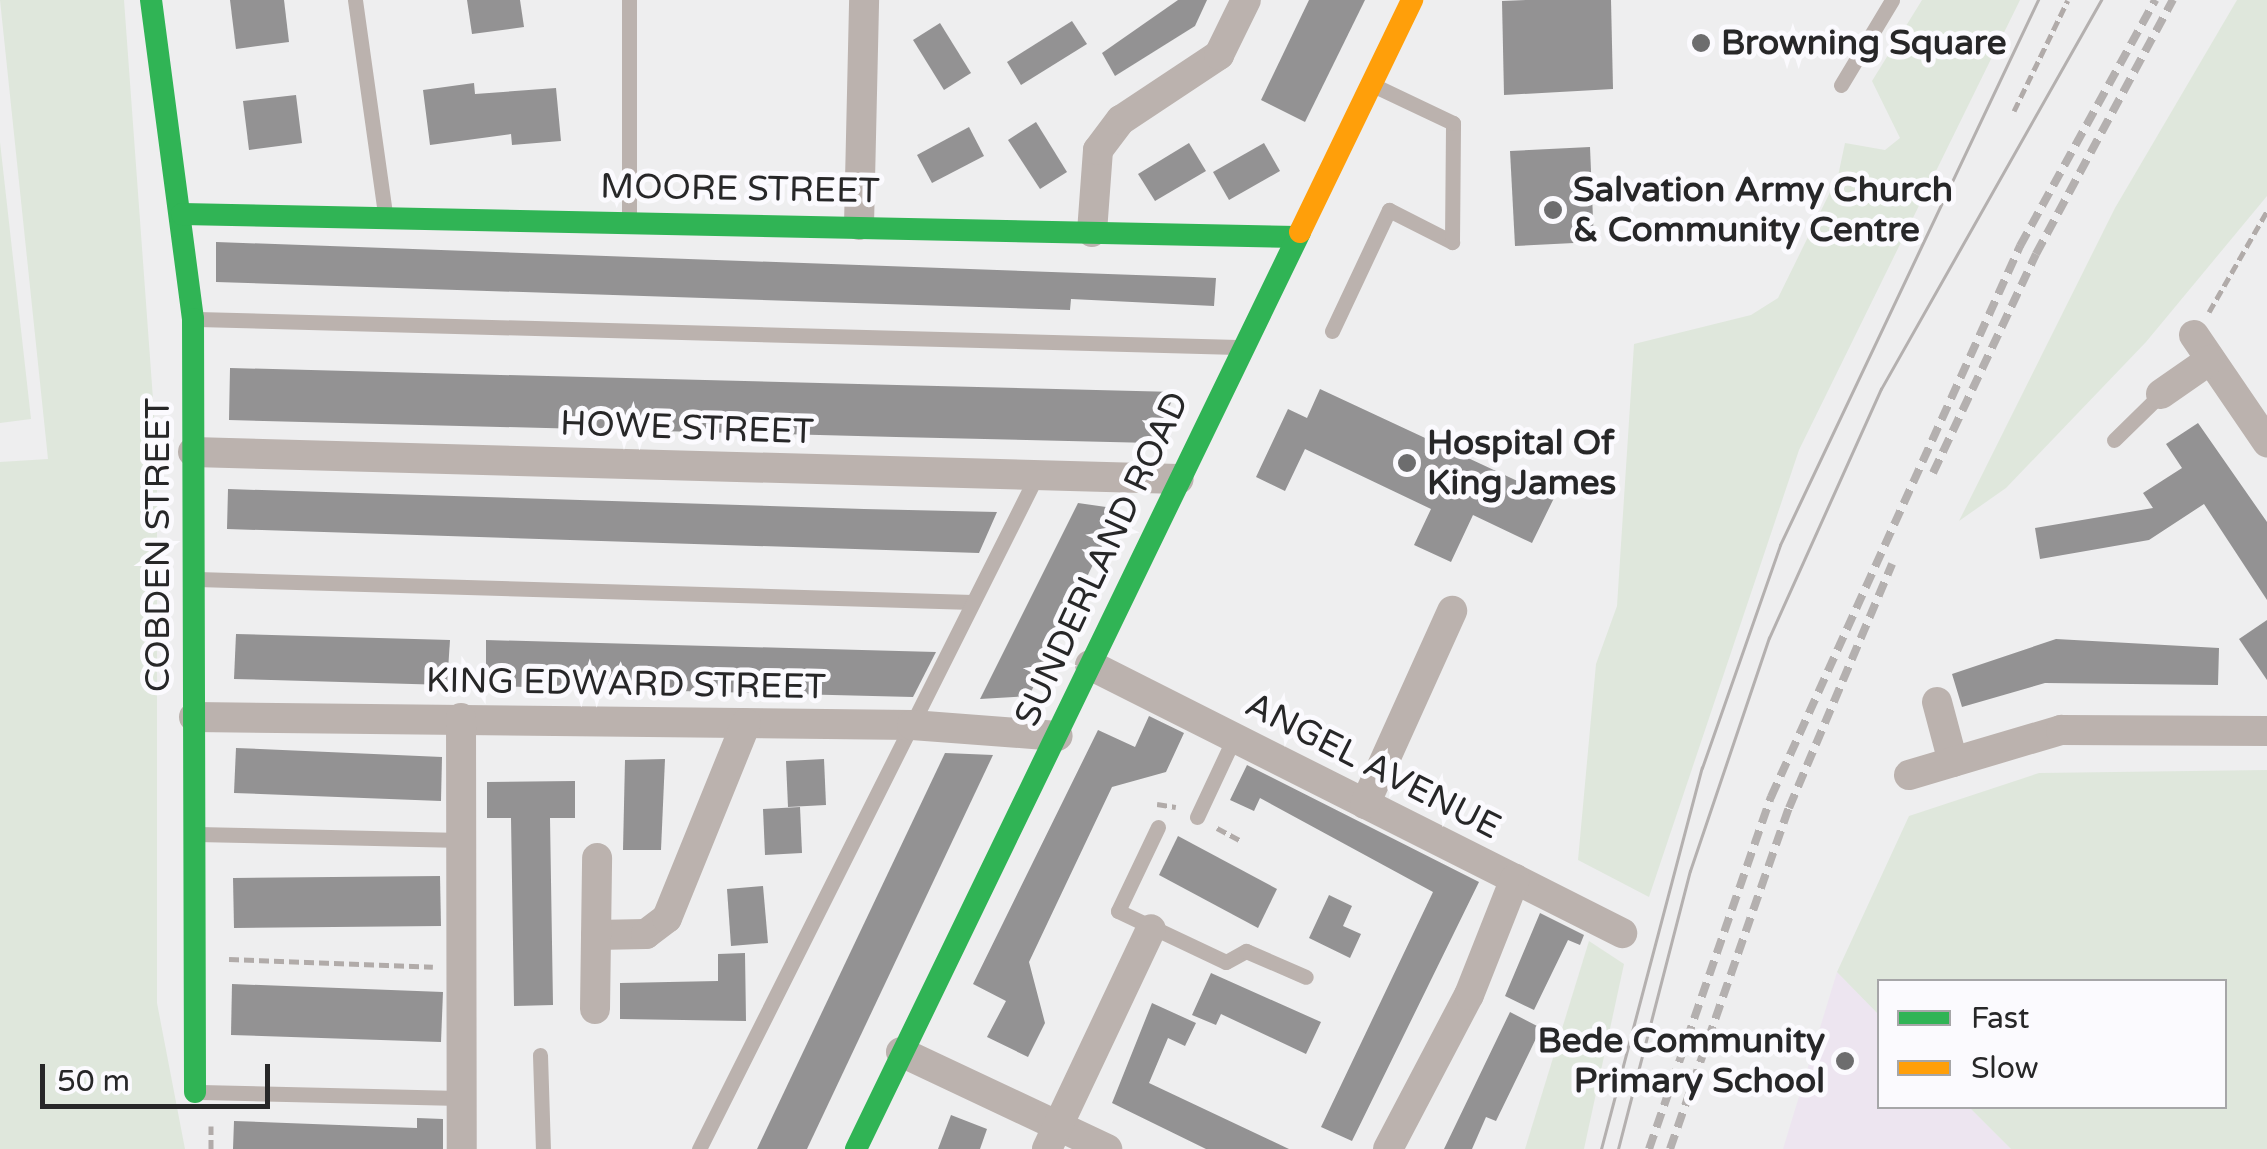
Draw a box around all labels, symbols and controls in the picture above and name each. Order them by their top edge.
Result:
place label: Browning Square [1721,22,2006,64]
marker: Browning Square [1690,32,1712,54]
street label: MOORE STREET [600,166,880,212]
place label: Salvation Army Church & Community Centre [1573,169,1953,251]
marker: Salvation Army Church & Community Centre [1542,199,1564,221]
street label: SUNDERLAND ROAD [1006,385,1198,733]
street label: COBDEN STREET [137,398,179,692]
street label: HOWE STREET [559,403,815,453]
place label: Hospital Of King James [1427,422,1616,504]
marker: Hospital Of King James [1396,452,1418,474]
street label: KING EDWARD STREET [426,660,826,708]
street label: ANGEL AVENUE [1239,684,1507,848]
legend [1877,979,2227,1109]
text: Fast [1971,1000,2030,1037]
place label: Bede Community Primary School [1538,1020,1825,1102]
scale bar [45,1044,275,1106]
marker: Bede Community Primary School [1834,1050,1856,1072]
text: Slow [1971,1050,2039,1087]
text: 50 m [57,1063,130,1100]

